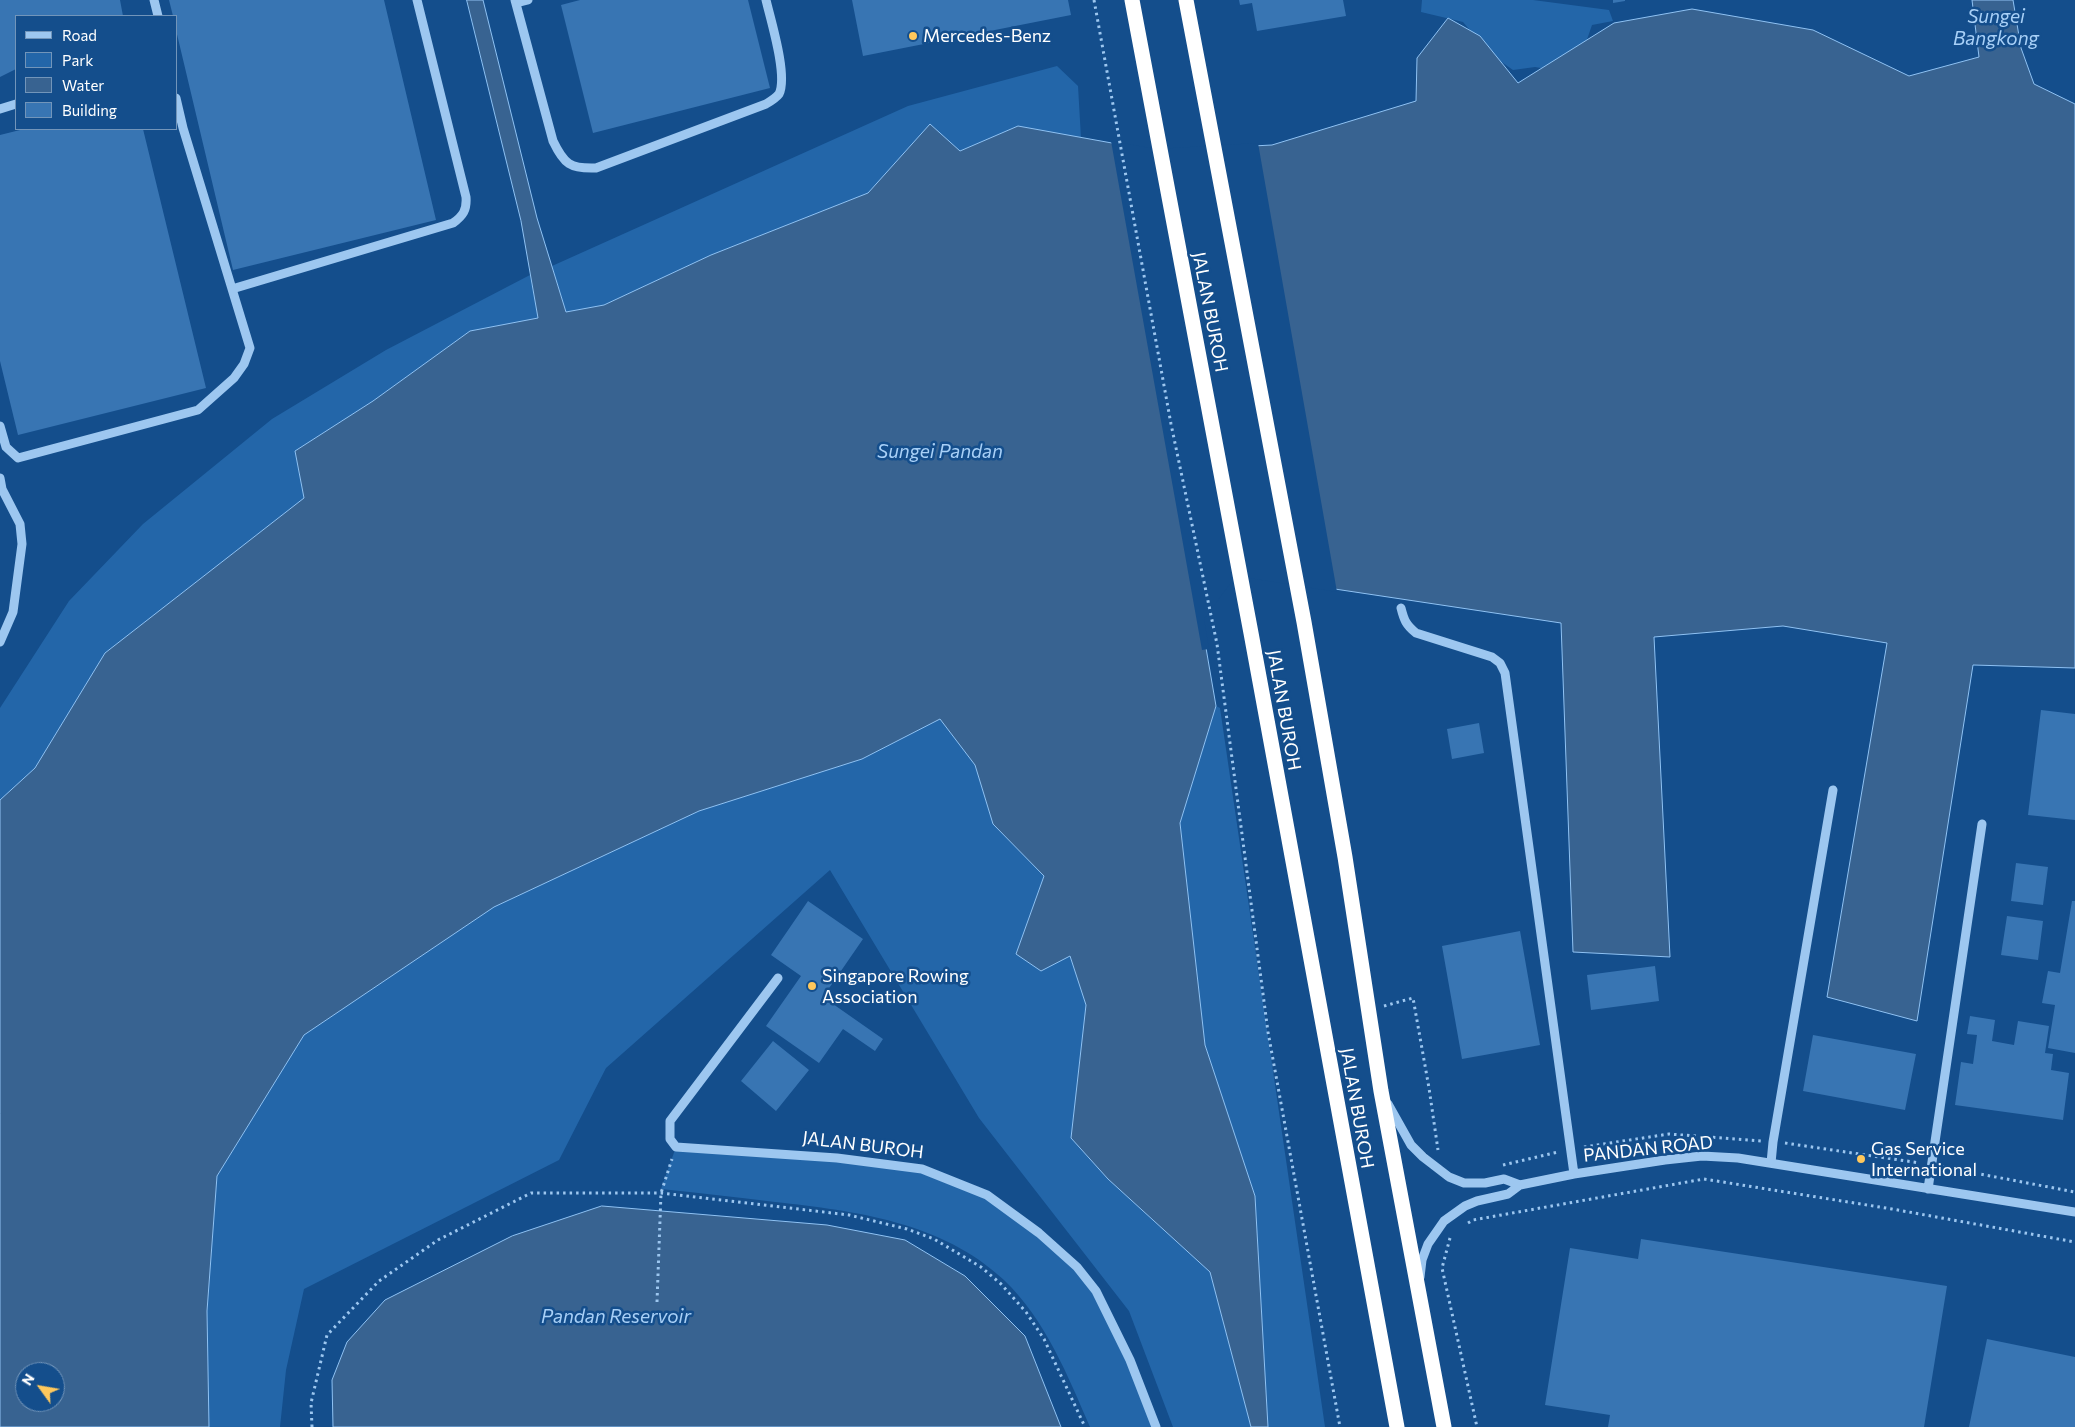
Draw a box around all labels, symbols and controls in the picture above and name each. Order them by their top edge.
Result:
water label: Sungei Bangkong [1953,6,2039,50]
legend [15,15,178,130]
place label: Mercedes-Benz [923,25,1051,47]
text: Road [62,26,97,44]
marker: Mercedes-Benz [907,30,919,42]
text: Park [62,51,93,69]
text: Water [62,76,104,94]
text: Building [62,101,117,119]
street label: JALAN BUROH [1188,250,1232,374]
water label: Sungei Pandan [877,441,1003,463]
street label: JALAN BUROH [1263,648,1305,772]
place label: Singapore Rowing Association [822,965,969,1008]
marker: Singapore Rowing Association [806,980,818,992]
street label: JALAN BUROH [1336,1046,1378,1170]
street label: JALAN BUROH [801,1127,925,1163]
street label: PANDAN ROAD [1582,1131,1714,1167]
place label: Gas Service International [1871,1138,1977,1180]
marker: Gas Service International [1855,1153,1867,1165]
water label: Pandan Reservoir [541,1306,691,1328]
north arrow [15,1362,65,1412]
text: N [18,1370,38,1388]

